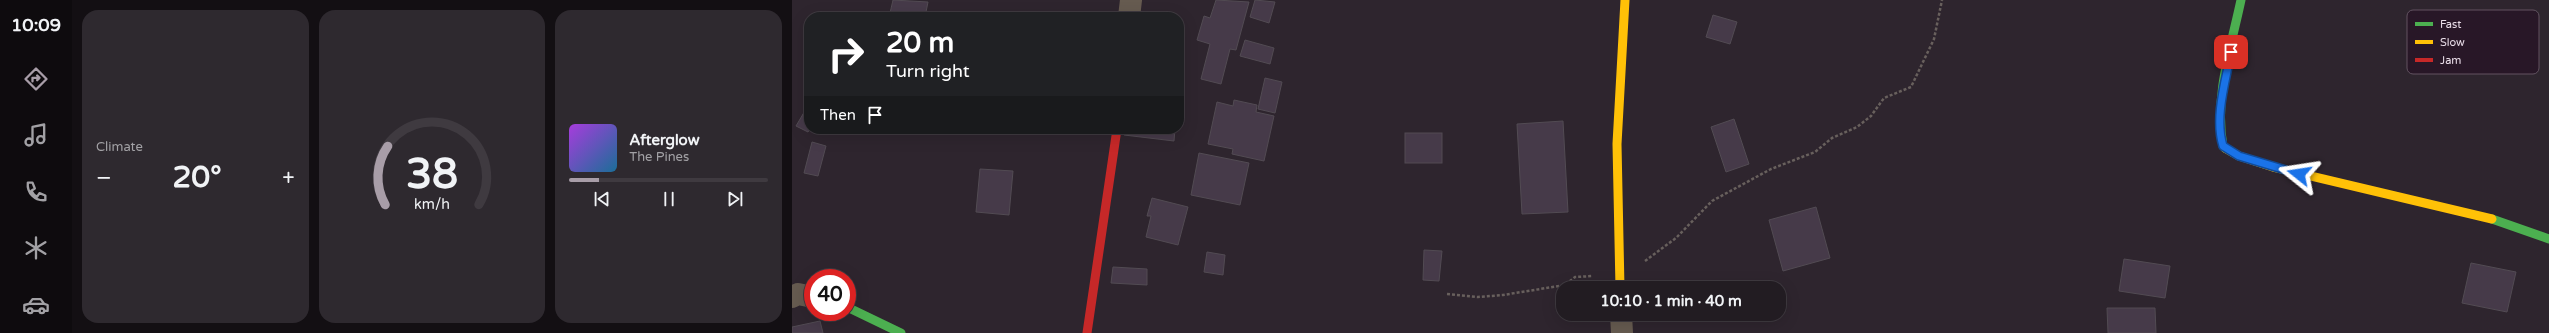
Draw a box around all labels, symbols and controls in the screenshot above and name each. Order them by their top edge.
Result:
legend [2407,10,2539,74]
text: 10:09 [11,14,61,36]
text: Fast [2440,18,2461,31]
text: 20 m [886,26,954,60]
icon: right [820,28,872,80]
pin [2214,35,2248,69]
text: Slow [2440,36,2465,49]
icon: arrive [2220,41,2242,63]
text: Jam [2440,54,2461,67]
text: Turn right [886,60,970,82]
icon: directions [22,65,50,93]
icon: arrive [864,104,886,126]
text: Then [820,106,856,124]
icon: music [22,121,50,149]
text: Afterglow [629,131,700,149]
text: Climate [96,139,143,155]
text: 38 [406,149,458,199]
text: The Pines [629,149,689,165]
position arrow [2278,153,2320,195]
text: 20° [172,159,221,196]
text: − [96,165,112,191]
text: + [282,165,295,191]
icon: phone [22,178,50,206]
icon: previous [591,188,613,210]
icon: pause [658,188,680,210]
icon: next [724,188,746,210]
text: km/h [414,195,450,212]
icon: climate [22,234,50,262]
speed limit sign: 40 [804,269,856,321]
icon: car [22,291,50,319]
text: 10:10 · 1 min · 40 m [1600,292,1742,310]

